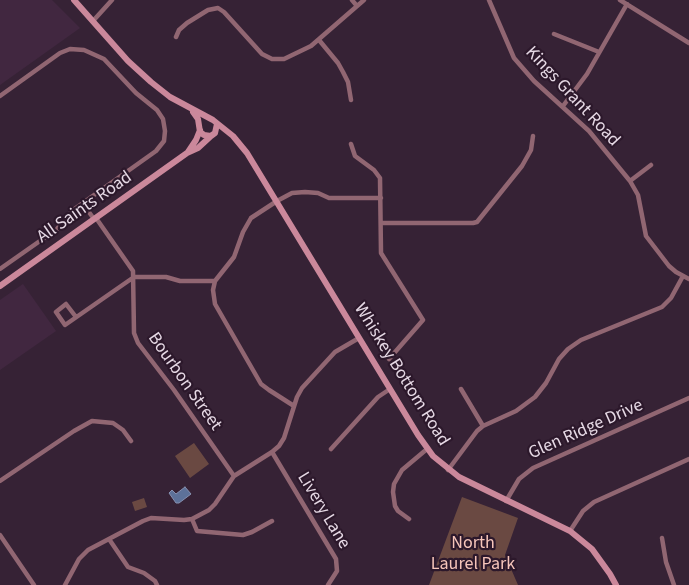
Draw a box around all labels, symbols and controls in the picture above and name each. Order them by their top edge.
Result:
street label: Kings Grant Road [520,42,624,152]
street label: All Saints Road [33,167,137,249]
street label: Whiskey Bottom Road [348,300,454,450]
street label: Bourbon Street [142,329,226,435]
street label: Glen Ridge Drive [525,395,647,465]
street label: Livery Lane [292,469,354,553]
park label: North Laurel Park [431,533,515,576]

